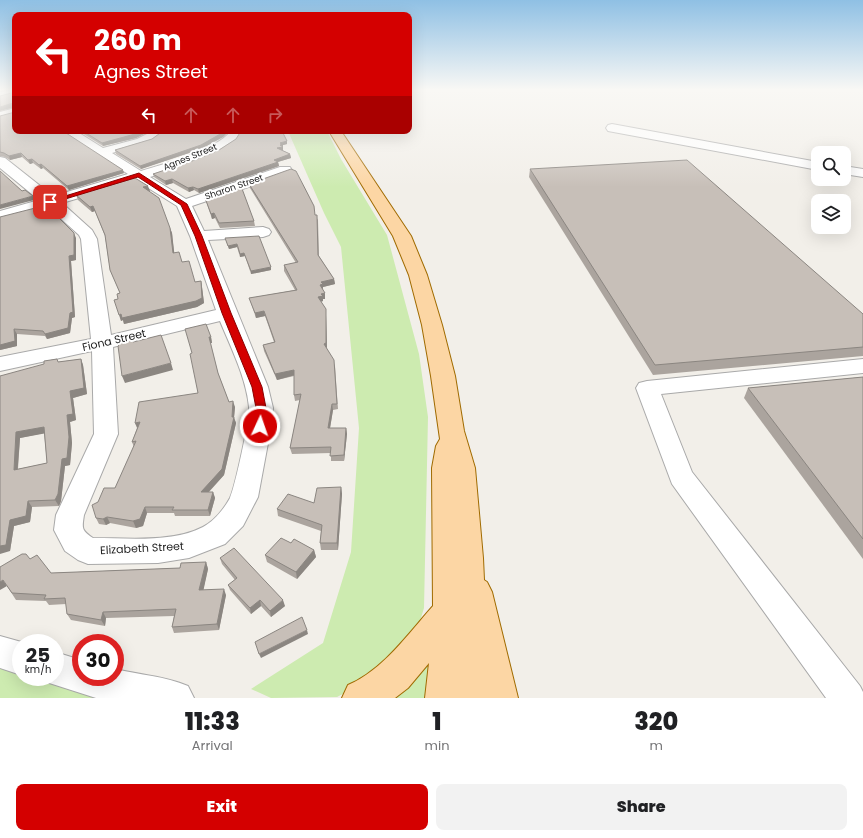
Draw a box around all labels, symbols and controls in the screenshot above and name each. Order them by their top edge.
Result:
text: 260 m [94,21,182,60]
icon: left [28,28,80,80]
text: Agnes Street [94,59,208,84]
icon: left [138,104,160,126]
icon: ahead [180,104,202,126]
icon: ahead [222,104,244,126]
icon: right [264,104,286,126]
street label: Agnes Street [161,141,219,173]
map controls [811,146,851,234]
button: search [811,146,851,186]
street label: Sharon Street [203,171,265,203]
pin [33,185,67,219]
icon: arrive [39,191,61,213]
button: layers [811,194,851,234]
street label: Fiona Street [81,325,147,355]
position arrow [239,405,281,447]
street label: Elizabeth Street [100,538,184,558]
speed limit sign: 30 [72,634,124,686]
text: 25 [26,641,50,669]
text: km/h [25,662,51,677]
text: 11:33 [185,705,240,738]
text: 1 [432,705,442,738]
text: 320 [634,705,678,738]
text: Arrival [192,736,233,755]
text: min [425,736,449,755]
text: m [650,736,663,755]
button: Exit [16,784,428,830]
button: Share [436,784,847,830]

